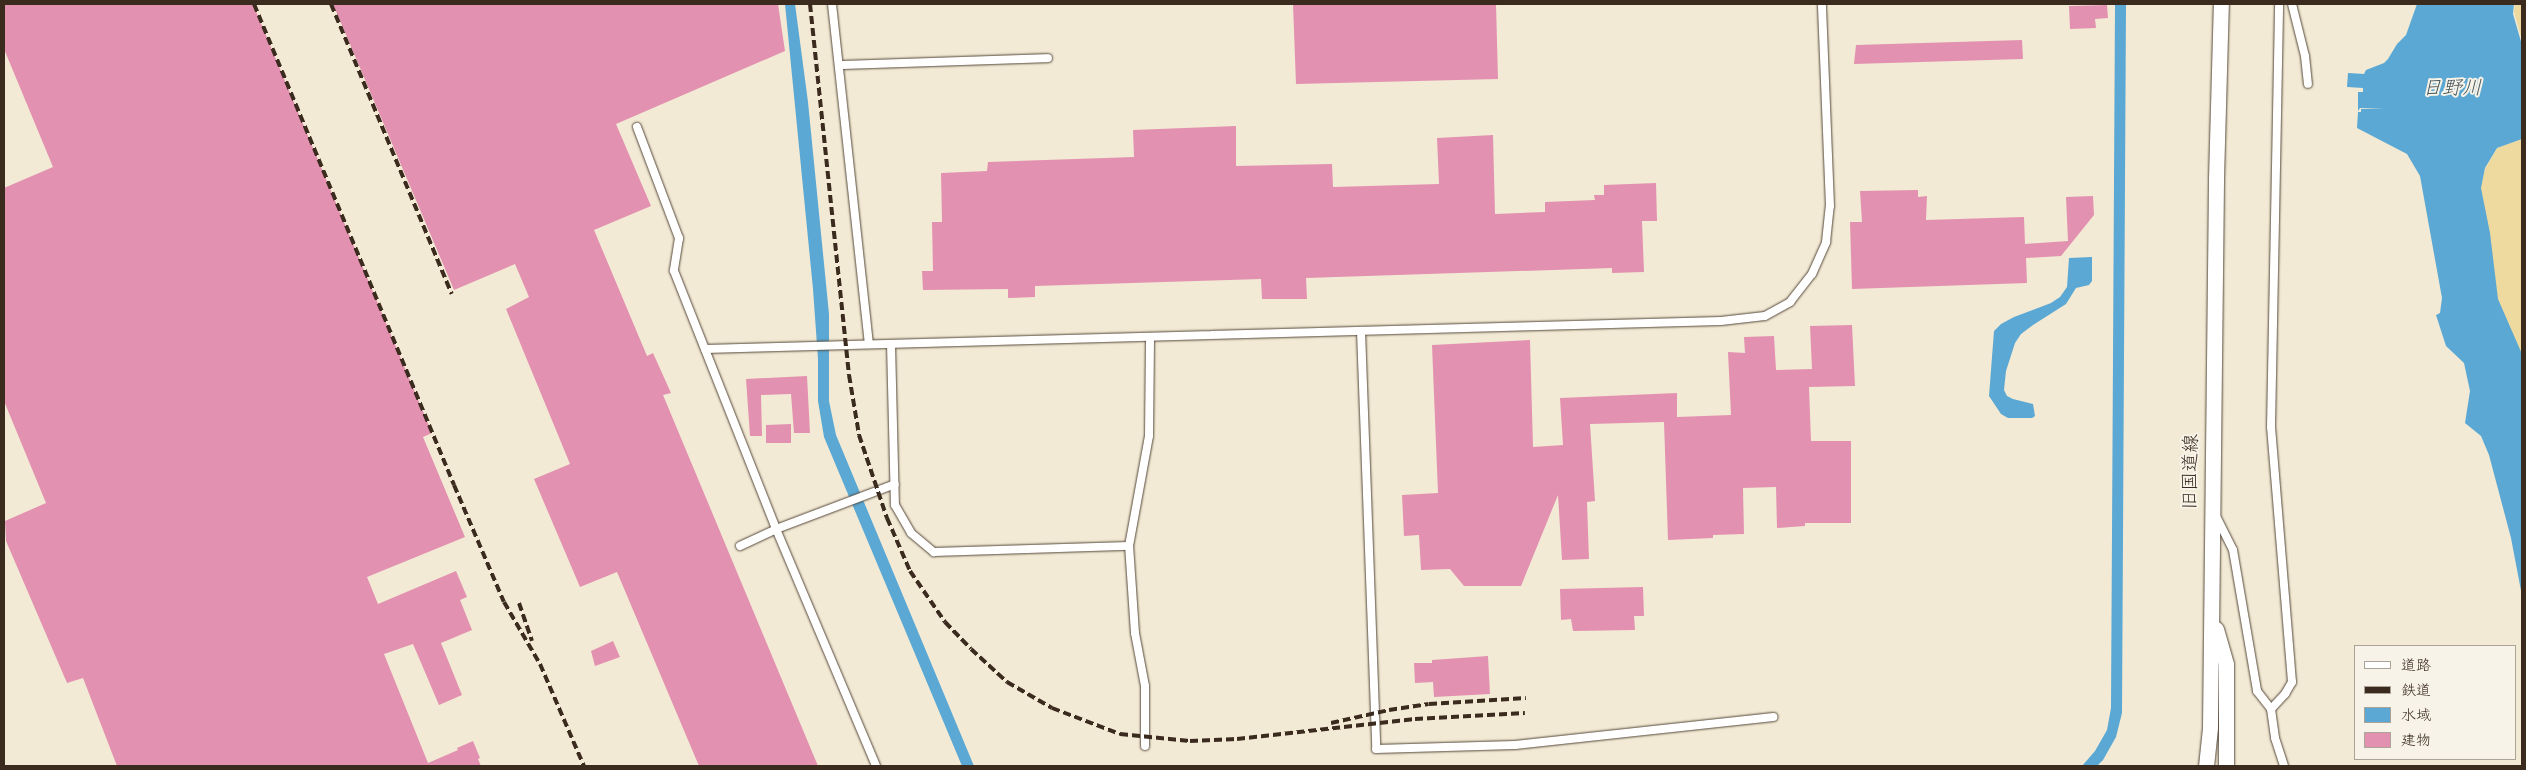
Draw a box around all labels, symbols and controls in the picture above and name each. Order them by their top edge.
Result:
water label: 日野川 [2422,78,2482,102]
street label: 旧国道線 [2181,434,2205,510]
legend [2354,645,2516,760]
text: 道路 [2401,658,2431,676]
text: 鉄道 [2401,683,2431,701]
text: 水域 [2401,708,2431,726]
text: 建物 [2401,733,2431,751]

